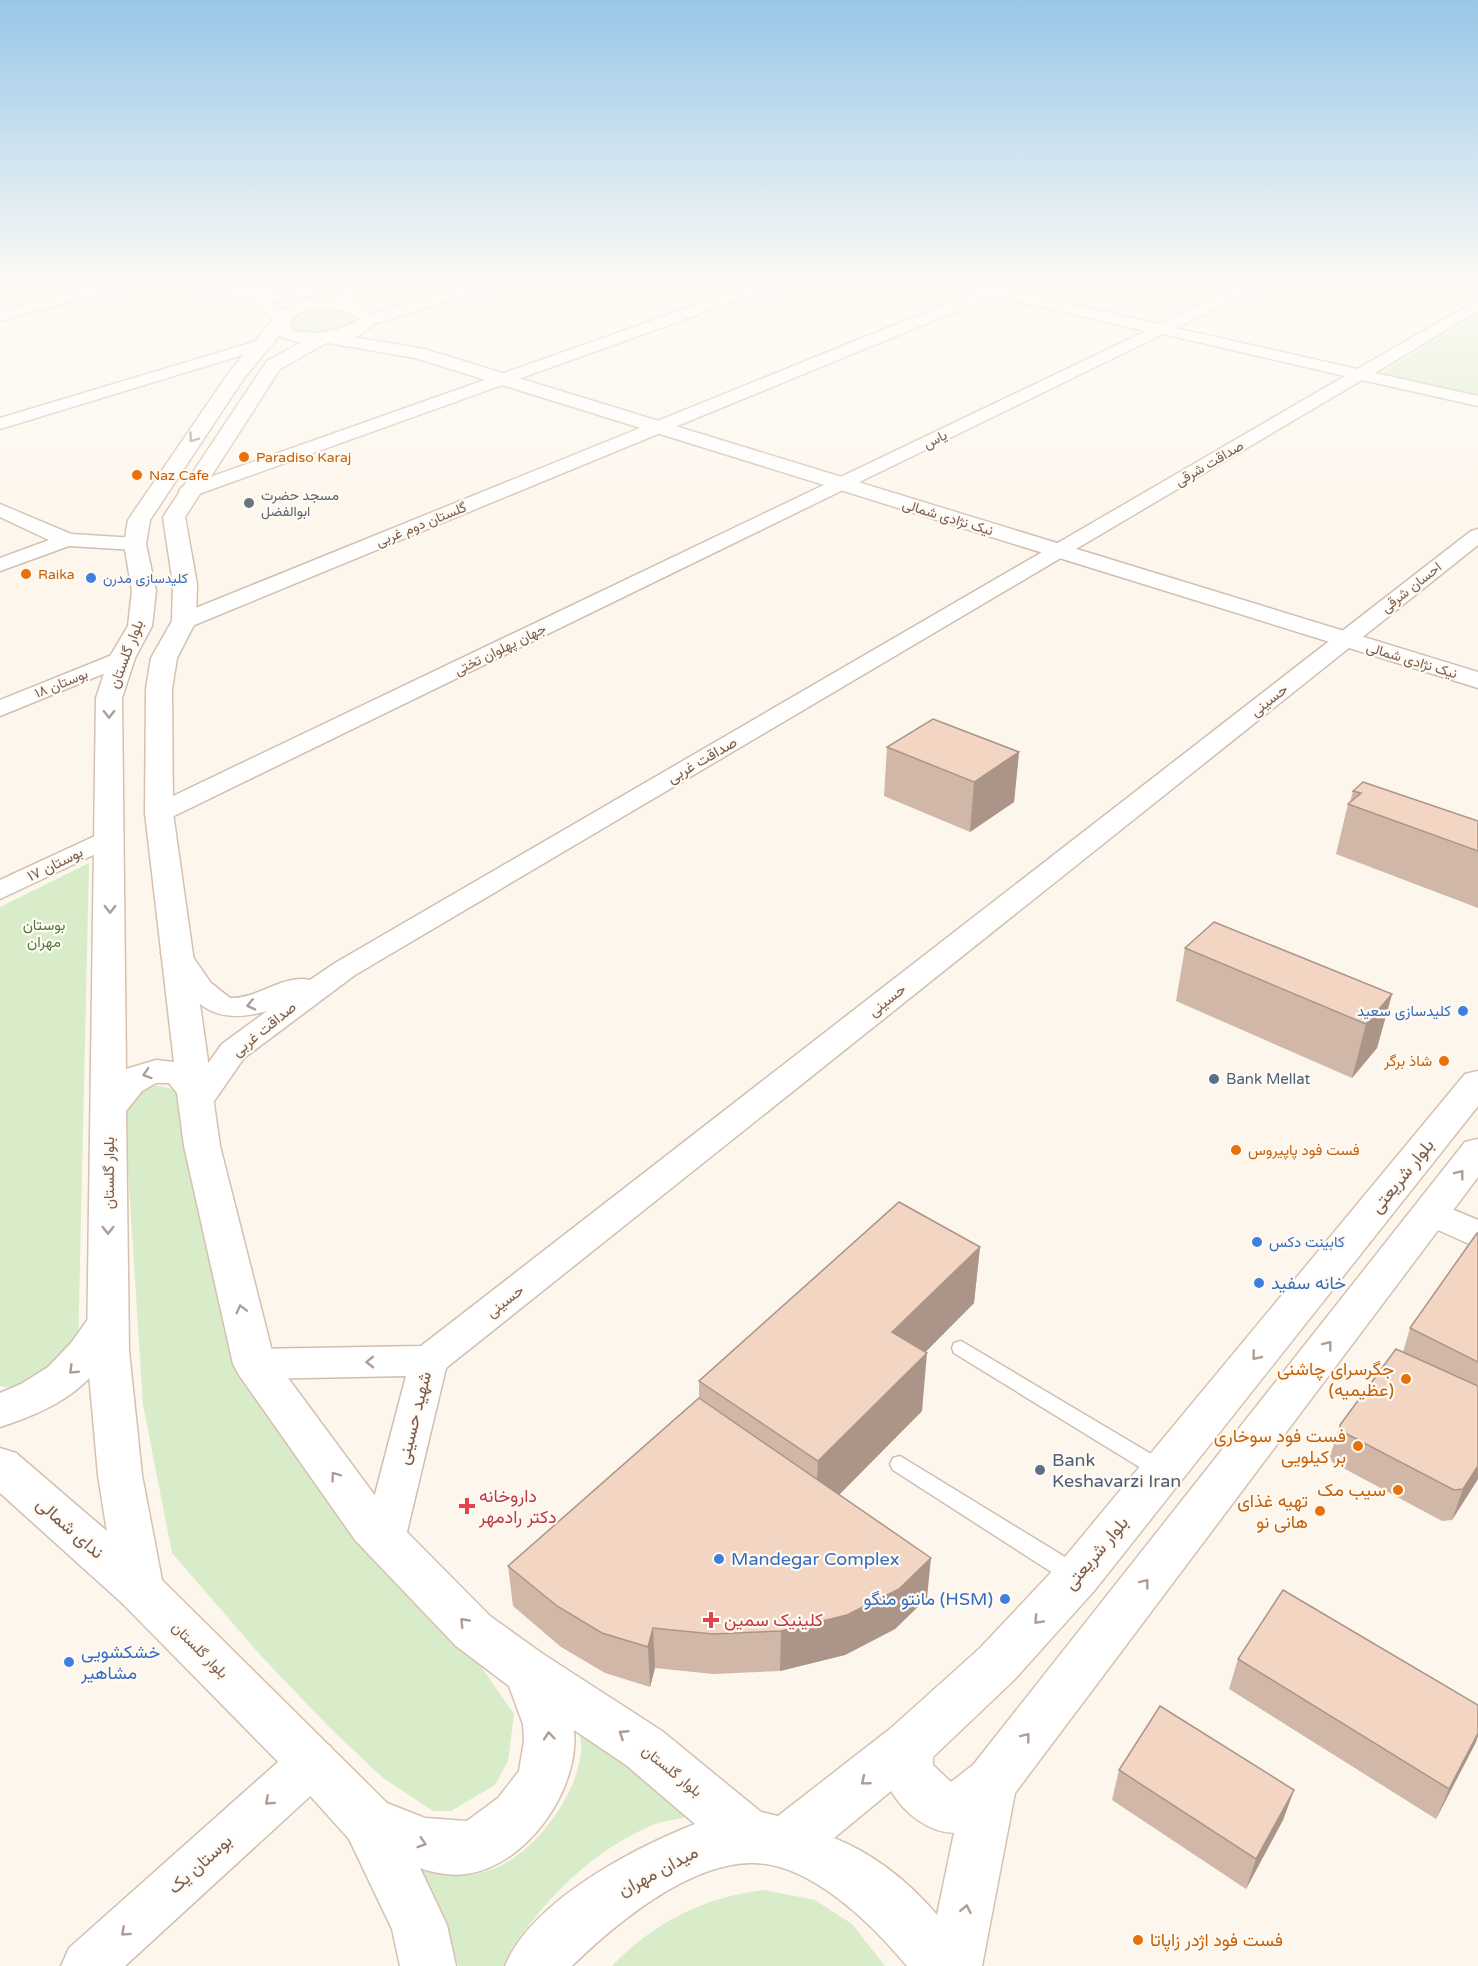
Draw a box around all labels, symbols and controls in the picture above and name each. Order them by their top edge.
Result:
street label: یاس [920,426,950,452]
one-way arrow [189,432,200,443]
street label: صداقت شرقی [1172,437,1247,490]
place label: Paradiso Karaj [256,449,351,466]
marker: Paradiso Karaj [237,450,251,464]
place label: Naz Cafe [149,467,209,484]
marker: Naz Cafe [130,468,144,482]
place label: مسجد حضرت ابوالفضل [261,487,339,520]
marker: مسجد حضرت ابوالفضل [242,496,256,510]
street label: نیک نژادی شمالی [900,496,995,539]
street label: گلستان دوم غربی [373,499,469,550]
street label: احسان شرقی [1378,558,1445,616]
place label: Raika [38,566,75,583]
marker: Raika [19,567,33,581]
place label: کلیدسازی مدرن [103,570,188,587]
marker: کلیدسازی مدرن [84,571,98,585]
street label: بلوار گلستان [105,617,147,691]
street label: جهان پهلوان تختی [451,620,549,680]
street label: نیک نژادی شمالی [1364,639,1459,682]
street label: بوستان ۱۸ [32,665,90,702]
street label: حسینی [1247,680,1292,721]
one-way arrow [103,709,115,718]
street label: صداقت غربی [664,733,741,788]
street label: بوستان ۱۷ [24,843,86,885]
one-way arrow [104,904,116,913]
park label: بوستان مهران [23,916,65,951]
street label: حسینی [865,980,910,1021]
one-way arrow [246,997,256,1010]
street label: صداقت غربی [228,998,300,1061]
place label: کلیدسازی سعید [1357,1002,1451,1021]
marker: کلیدسازی سعید [1456,1004,1470,1018]
place label: شاذ برگر [1383,1052,1432,1070]
marker: شاذ برگر [1437,1054,1451,1068]
one-way arrow [142,1067,153,1080]
place label: Bank Mellat [1226,1070,1311,1088]
marker: Bank Mellat [1207,1072,1221,1086]
street label: بلوار شریعتی [1365,1134,1439,1218]
street label: بلوار گلستان [100,1137,118,1209]
place label: فست فود پاپیروس [1248,1141,1360,1160]
marker: فست فود پاپیروس [1229,1143,1243,1157]
one-way arrow [1453,1169,1464,1180]
one-way arrow [102,1225,115,1234]
place label: کابینت دکس [1269,1233,1345,1252]
marker: کابینت دکس [1250,1235,1264,1249]
place label: خانه سفید [1271,1272,1346,1294]
marker: خانه سفید [1252,1276,1266,1290]
street label: حسینی [483,1281,528,1322]
one-way arrow [235,1304,248,1314]
one-way arrow [1321,1341,1332,1352]
one-way arrow [1253,1349,1264,1360]
one-way arrow [366,1356,375,1369]
place label: جگرسرای چاشنی (عظیمیه) [1277,1358,1394,1401]
one-way arrow [70,1363,81,1374]
street label: شهید حسینی [392,1369,436,1467]
marker: جگرسرای چاشنی (عظیمیه) [1399,1372,1413,1386]
place label: فست فود سوخاری بر کیلویی [1214,1425,1346,1468]
marker: فست فود سوخاری بر کیلویی [1351,1439,1365,1453]
place label: Bank Keshavarzi Iran [1052,1449,1181,1492]
marker: Bank Keshavarzi Iran [1033,1463,1047,1477]
one-way arrow [331,1472,342,1483]
place label: سیب مک [1317,1479,1386,1501]
marker: سیب مک [1391,1483,1405,1497]
place label: داروخانه دکتر رادمهر [478,1485,557,1528]
place label: تهیه غذای هانی نو [1237,1490,1308,1533]
street label: ندای شمالی [32,1493,108,1563]
marker: داروخانه دکتر رادمهر [460,1499,474,1513]
marker: تهیه غذای هانی نو [1313,1504,1327,1518]
street label: بلوار شریعتی [1059,1512,1133,1594]
place label: Mandegar Complex [731,1548,899,1570]
marker: Mandegar Complex [712,1552,726,1566]
one-way arrow [1138,1578,1149,1589]
place label: مانتو منگو (HSM) [864,1588,993,1610]
marker: مانتو منگو (HSM) [998,1592,1012,1606]
place label: کلینیک سمین [724,1609,823,1631]
marker: کلینیک سمین [702,1611,720,1629]
one-way arrow [1034,1613,1045,1624]
street label: بلوار گلستان [168,1618,232,1682]
one-way arrow [461,1618,472,1629]
place label: خشکشویی مشاهیر [80,1641,160,1684]
marker: خشکشویی مشاهیر [62,1655,76,1669]
one-way arrow [619,1730,630,1741]
one-way arrow [543,1732,556,1741]
one-way arrow [1019,1733,1030,1744]
street label: بلوار گلستان [638,1741,706,1801]
one-way arrow [861,1774,872,1785]
one-way arrow [266,1794,276,1805]
street label: بوستان یک [163,1830,237,1898]
one-way arrow [416,1836,427,1848]
street label: میدان مهران [614,1841,702,1901]
one-way arrow [959,1904,972,1914]
one-way arrow [121,1925,132,1936]
place label: فست فود اژدر زاپاتا [1150,1929,1283,1952]
marker: فست فود اژدر زاپاتا [1131,1933,1145,1947]

